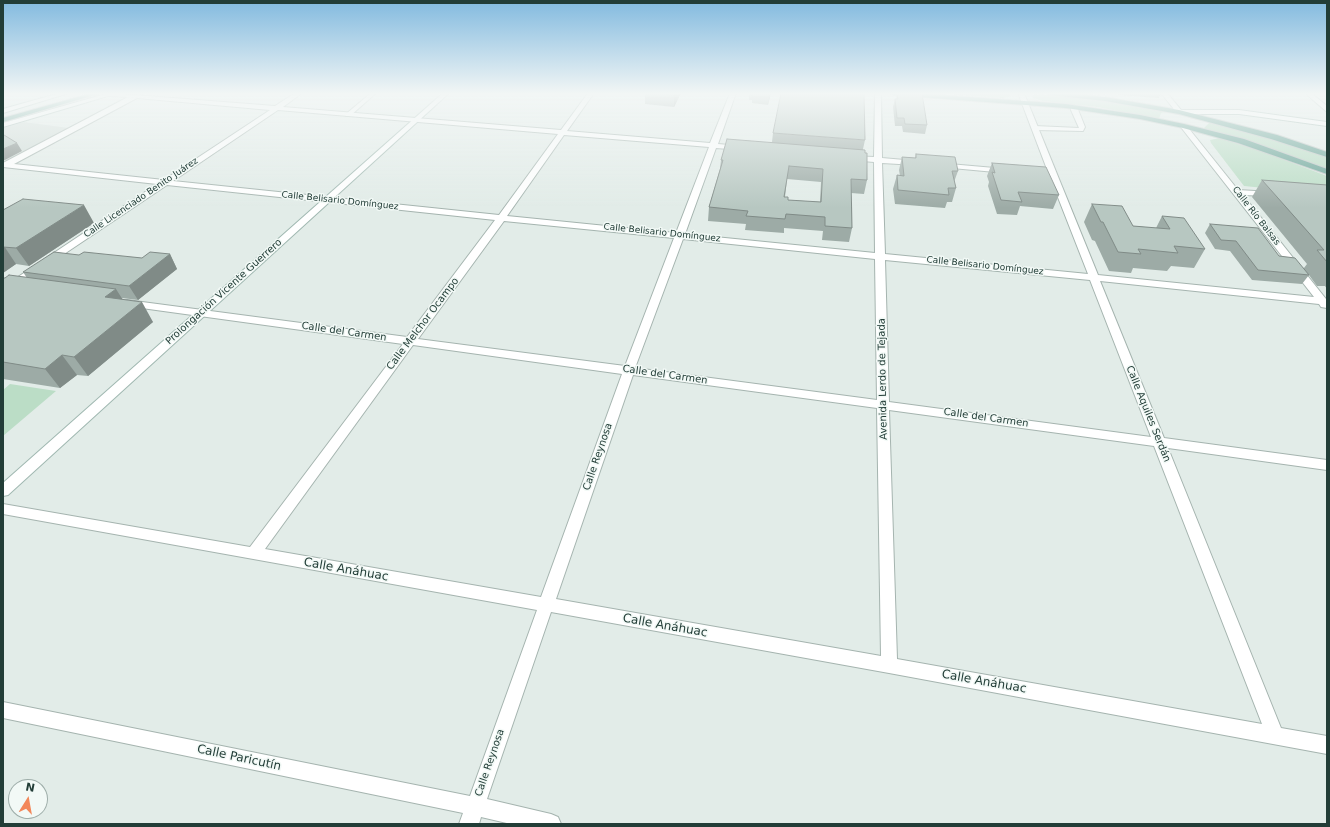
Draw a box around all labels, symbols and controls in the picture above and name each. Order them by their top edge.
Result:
street label: Calle Licenciado Benito Juárez [82,156,200,240]
street label: Calle Río Balsas [1230,185,1282,247]
street label: Calle Belisario Domínguez [281,189,399,213]
street label: Calle Belisario Domínguez [603,221,721,245]
street label: Prolongación Vicente Guerrero [163,237,285,347]
street label: Calle Belisario Domínguez [926,254,1044,278]
street label: Calle Melchor Ocampo [384,275,462,373]
street label: Avenida Lerdo de Tejada [876,318,890,440]
street label: Calle del Carmen [301,320,387,344]
street label: Calle del Carmen [622,363,708,387]
street label: Calle Aquiles Serdán [1123,364,1173,464]
street label: Calle del Carmen [943,406,1029,430]
street label: Calle Reynosa [581,422,615,492]
street label: Calle Anáhuac [302,555,390,585]
street label: Calle Anáhuac [621,611,709,641]
street label: Calle Anáhuac [940,667,1028,697]
street label: Calle Reynosa [473,728,507,798]
street label: Calle Paricutín [196,742,282,774]
north arrow [8,779,48,819]
text: N [24,780,36,795]

